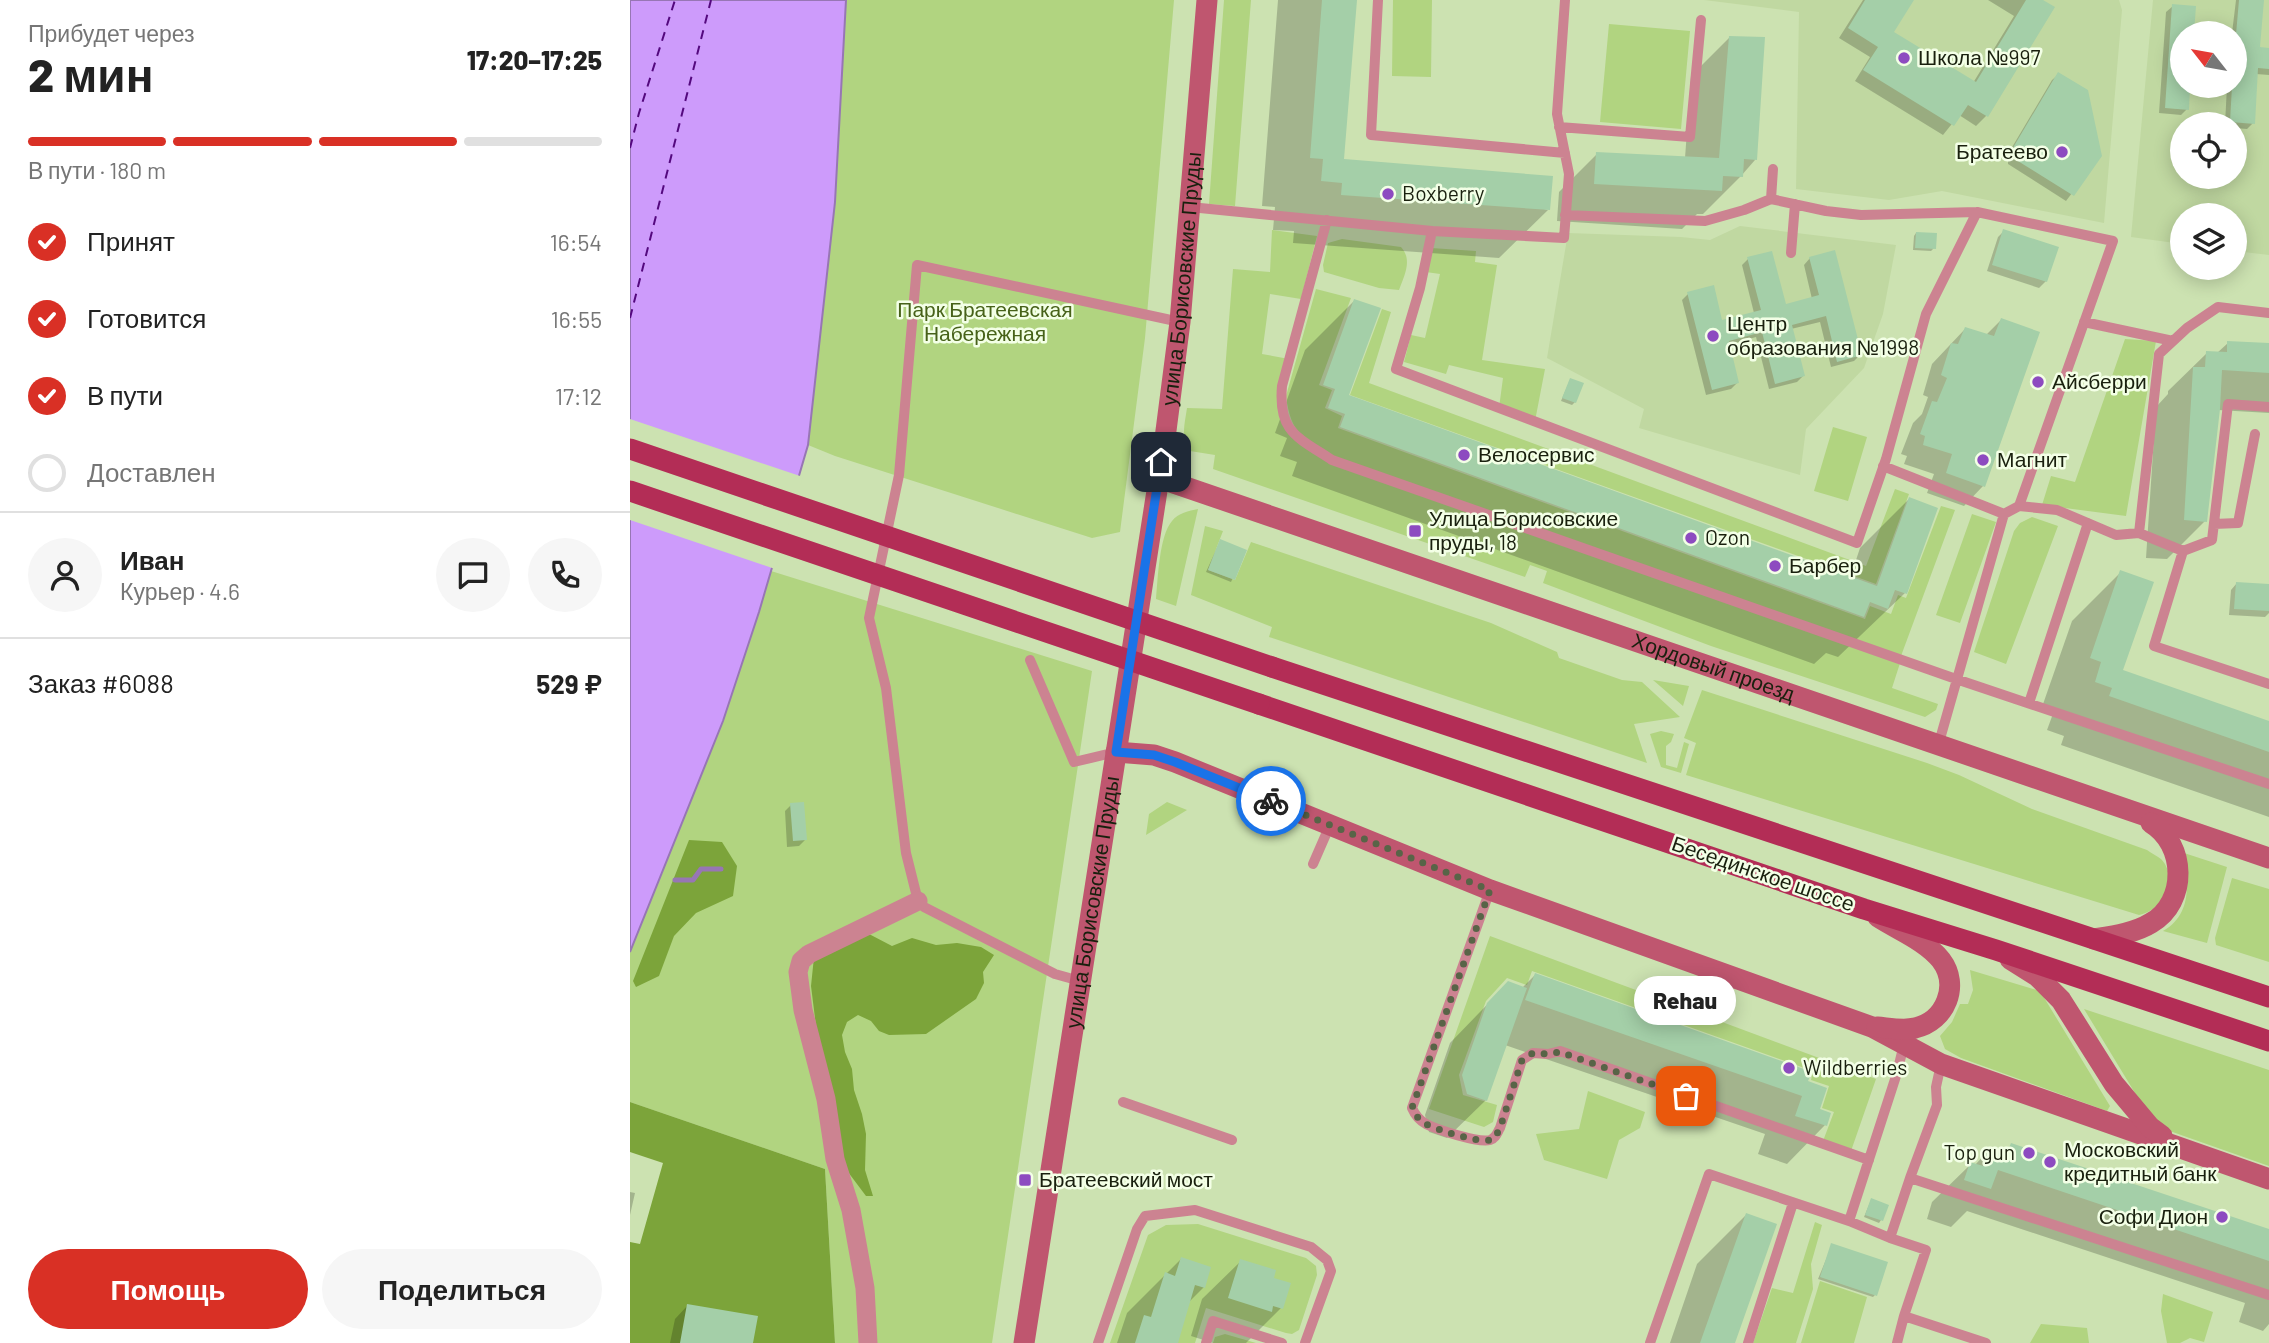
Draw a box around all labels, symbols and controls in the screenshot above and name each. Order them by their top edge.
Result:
text: Прибудет через [28,19,195,47]
north arrow [2170,21,2247,98]
map controls [2170,21,2247,280]
text: 17:20–17:25 [467,44,602,75]
place label: Школа №997 [1918,44,2040,69]
text: 2 мин [28,46,153,101]
marker: Школа №997 [1896,50,1912,66]
button: locate [2170,112,2247,189]
place label: Братеево [1956,138,2048,163]
marker: Братеево [2054,144,2070,160]
street label: улица Борисовские Пруды [1155,151,1205,407]
text: В пути · 180 m [28,156,166,184]
place label: Boxberry [1402,180,1485,205]
marker: Boxberry [1380,186,1396,202]
button: layers [2170,203,2247,280]
icon: check [28,223,66,261]
text: Принят [87,225,175,256]
text: 16:54 [550,228,602,256]
park label: Парк Братеевская Набережная [897,296,1073,345]
icon: check [28,300,66,338]
text: Готовится [87,302,206,333]
text: 16:55 [551,305,602,333]
place label: Центр образования №1998 [1727,310,1919,359]
marker: Центр образования №1998 [1705,328,1721,344]
place label: Айсберри [2052,368,2147,393]
marker: Айсберри [2030,374,2046,390]
icon: check [28,377,66,415]
text: В пути [87,379,163,410]
text: 17:12 [555,382,602,410]
pin [1131,432,1191,492]
place label: Велосервис [1478,441,1594,466]
icon: home [1142,443,1180,481]
place label: Магнит [1997,446,2067,471]
marker: Велосервис [1456,447,1472,463]
marker: Магнит [1975,452,1991,468]
text: Доставлен [87,456,216,487]
place label: Улица Борисовские пруды, 18 [1429,505,1618,554]
marker: Улица Борисовские пруды, 18 [1407,523,1423,539]
place label: Ozon [1705,524,1750,549]
marker: Ozon [1683,530,1699,546]
button: person [28,538,102,612]
button: chat [436,538,510,612]
button: phone [528,538,602,612]
text: Иван [120,544,185,575]
place label: Барбер [1789,552,1861,577]
marker: Барбер [1767,558,1783,574]
text: Курьер · 4.6 [120,577,240,605]
street label: Хордовый проезд [1629,627,1798,706]
text: Заказ #6088 [28,667,174,698]
text: 529 ₽ [536,668,602,699]
courier [1236,766,1306,836]
street label: улица Борисовские Пруды [1059,774,1123,1030]
icon: bike [1252,782,1290,820]
street label: Бесединское шоссе [1669,830,1858,916]
callout: Rehau [1635,977,1737,1026]
text: Rehau [1653,986,1717,1014]
place label: Wildberries [1803,1054,1907,1079]
marker: Wildberries [1781,1060,1797,1076]
pin [1656,1066,1716,1126]
icon: bag [1667,1077,1705,1115]
place label: Московский кредитный банк [2064,1136,2217,1185]
place label: Top gun [1943,1139,2015,1164]
marker: Top gun [2021,1145,2037,1161]
marker: Московский кредитный банк [2042,1154,2058,1170]
place label: Братеевский мост [1039,1166,1213,1191]
marker: Братеевский мост [1017,1172,1033,1188]
place label: Софи Дион [2099,1203,2208,1228]
marker: Софи Дион [2214,1209,2230,1225]
button: Помощь [28,1249,308,1329]
button: Поделиться [322,1249,602,1329]

